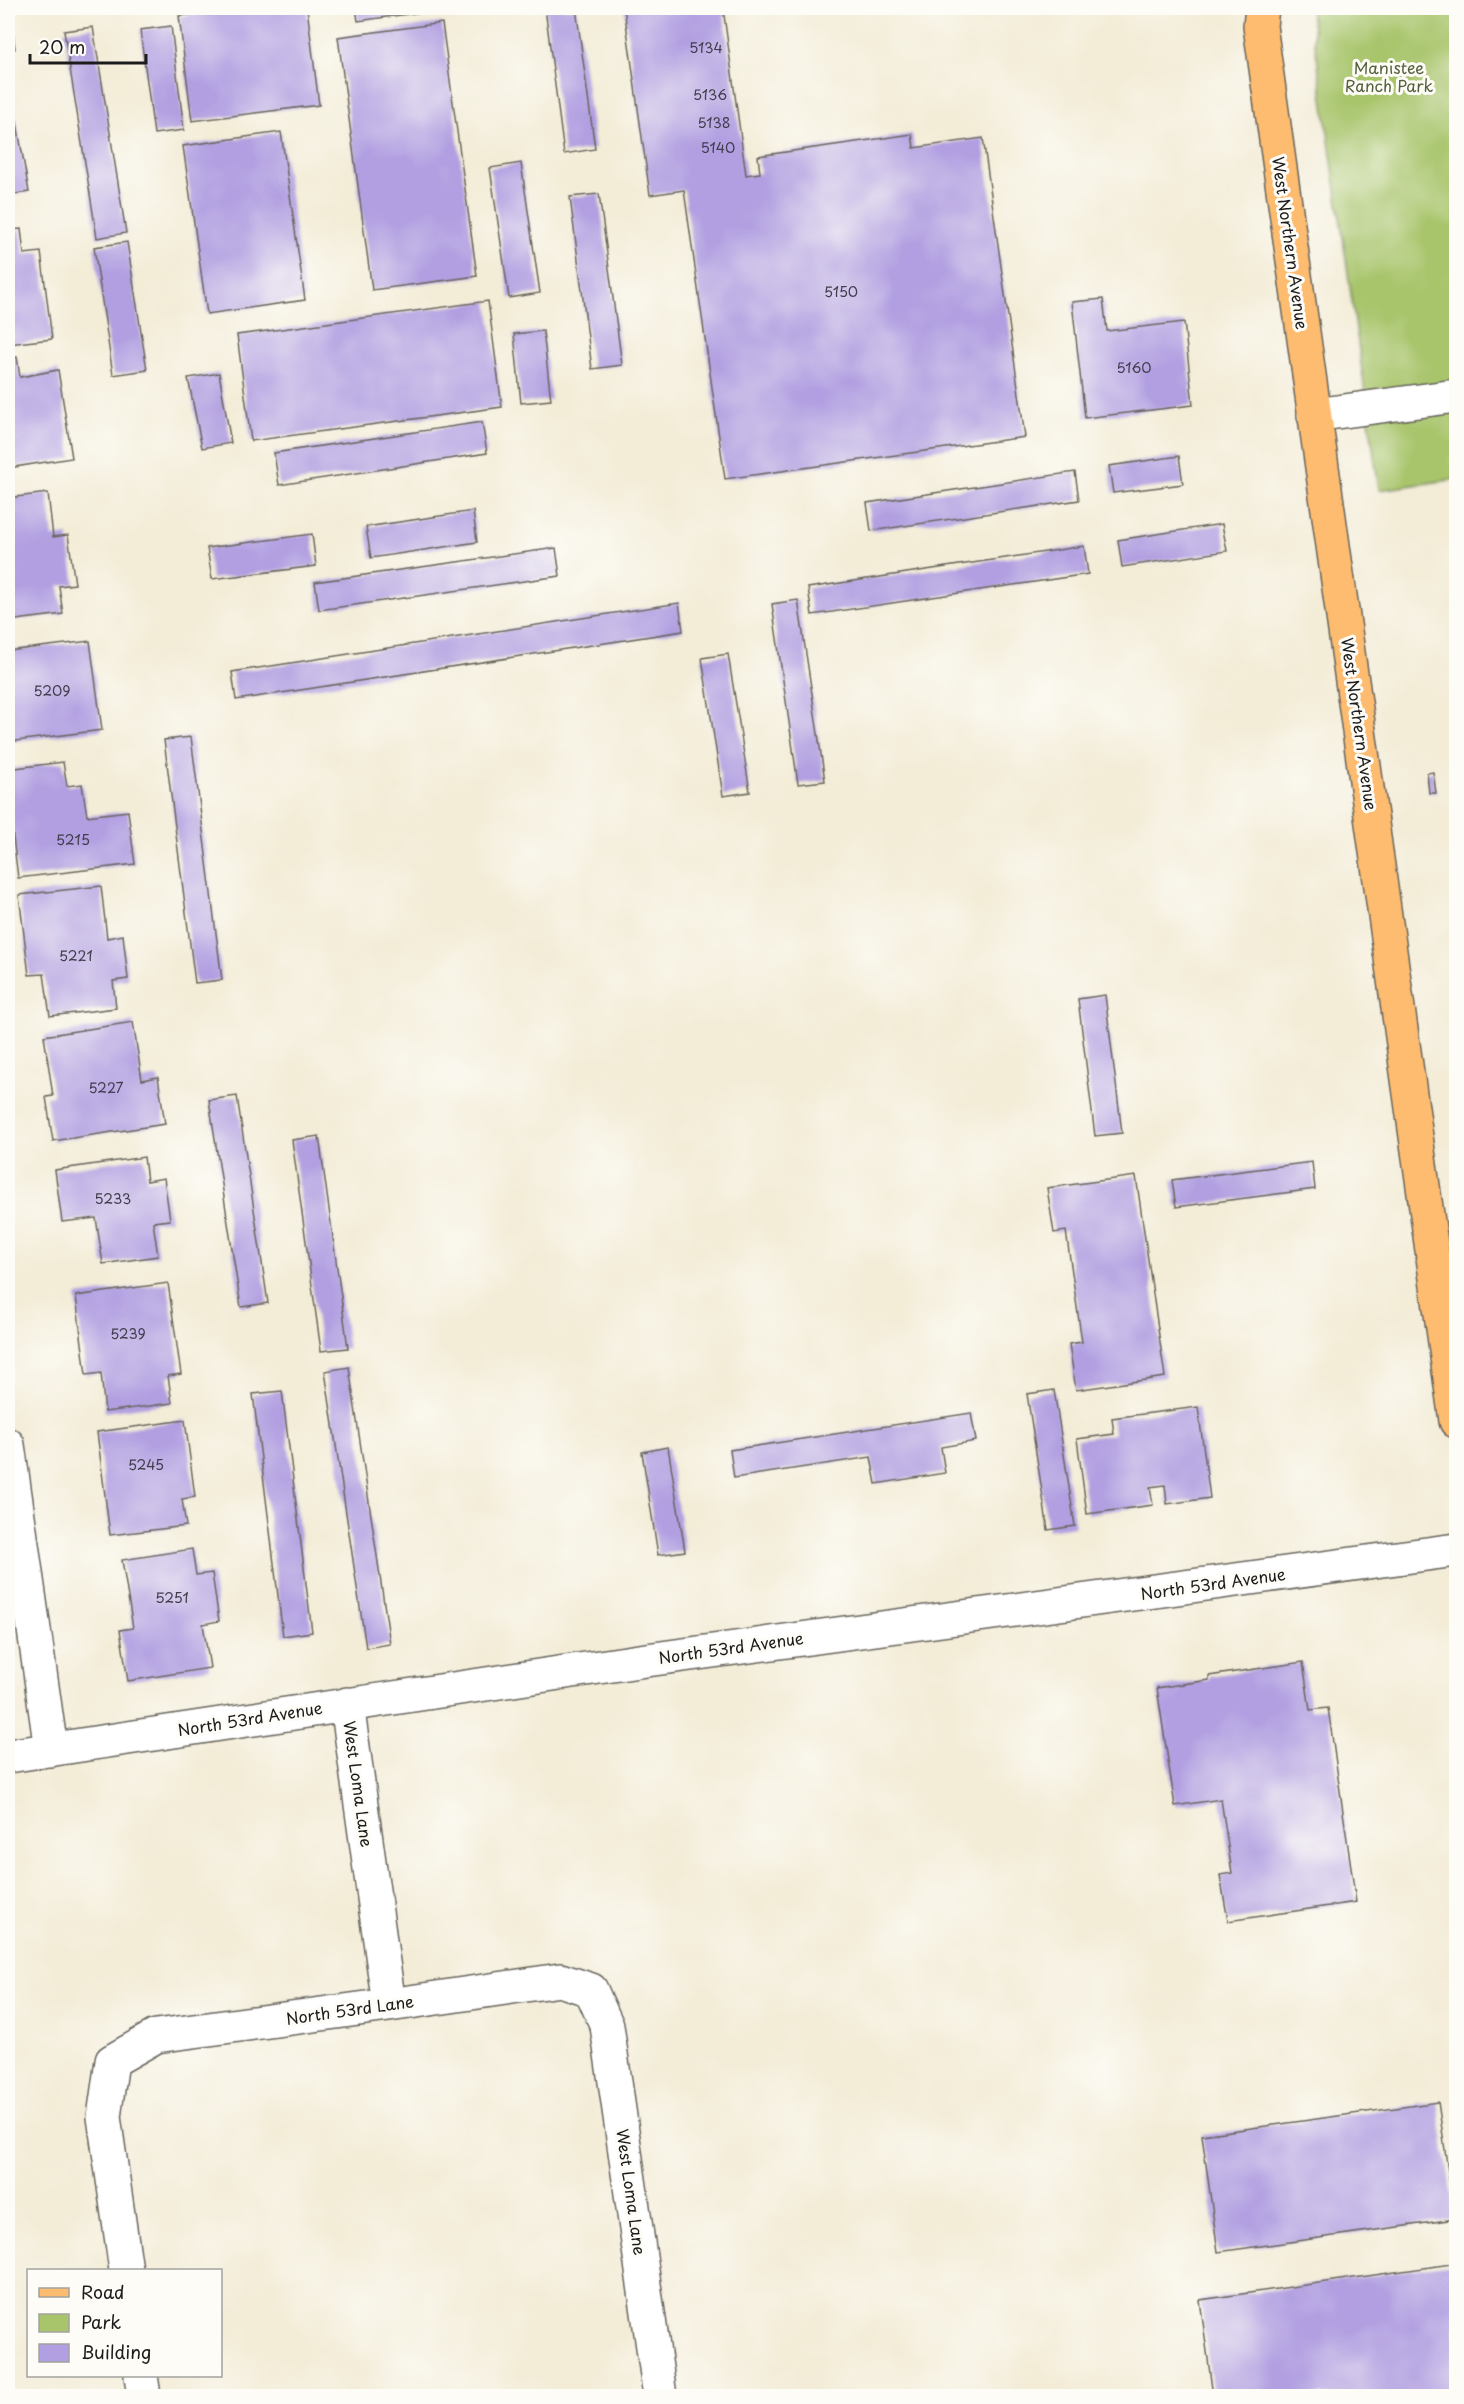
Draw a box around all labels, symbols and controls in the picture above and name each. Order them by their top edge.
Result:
scale bar [30,27,146,65]
text: 20 m [39,33,85,60]
house number: 5134 [689,37,723,58]
park label: Manistee Ranch Park [1345,55,1434,97]
house number: 5136 [693,84,727,105]
house number: 5138 [697,112,731,133]
house number: 5140 [701,137,735,158]
street label: West Northern Avenue [1267,155,1315,331]
house number: 5150 [824,281,858,302]
house number: 5160 [1116,357,1152,378]
street label: West Northern Avenue [1336,636,1384,812]
house number: 5209 [34,680,70,701]
house number: 5215 [56,829,90,850]
house number: 5221 [59,945,93,966]
house number: 5227 [88,1077,124,1098]
house number: 5233 [95,1188,131,1209]
house number: 5239 [110,1323,146,1344]
house number: 5245 [128,1454,164,1475]
street label: North 53rd Avenue [1139,1561,1287,1605]
house number: 5251 [155,1587,189,1608]
street label: North 53rd Avenue [657,1625,805,1669]
street label: North 53rd Avenue [176,1695,324,1741]
street label: West Loma Lane [338,1719,380,1849]
street label: North 53rd Lane [284,1988,415,2030]
street label: West Loma Lane [611,2127,653,2257]
legend [27,2269,222,2377]
text: Road [81,2278,125,2305]
text: Park [81,2308,121,2335]
text: Building [81,2338,151,2365]

